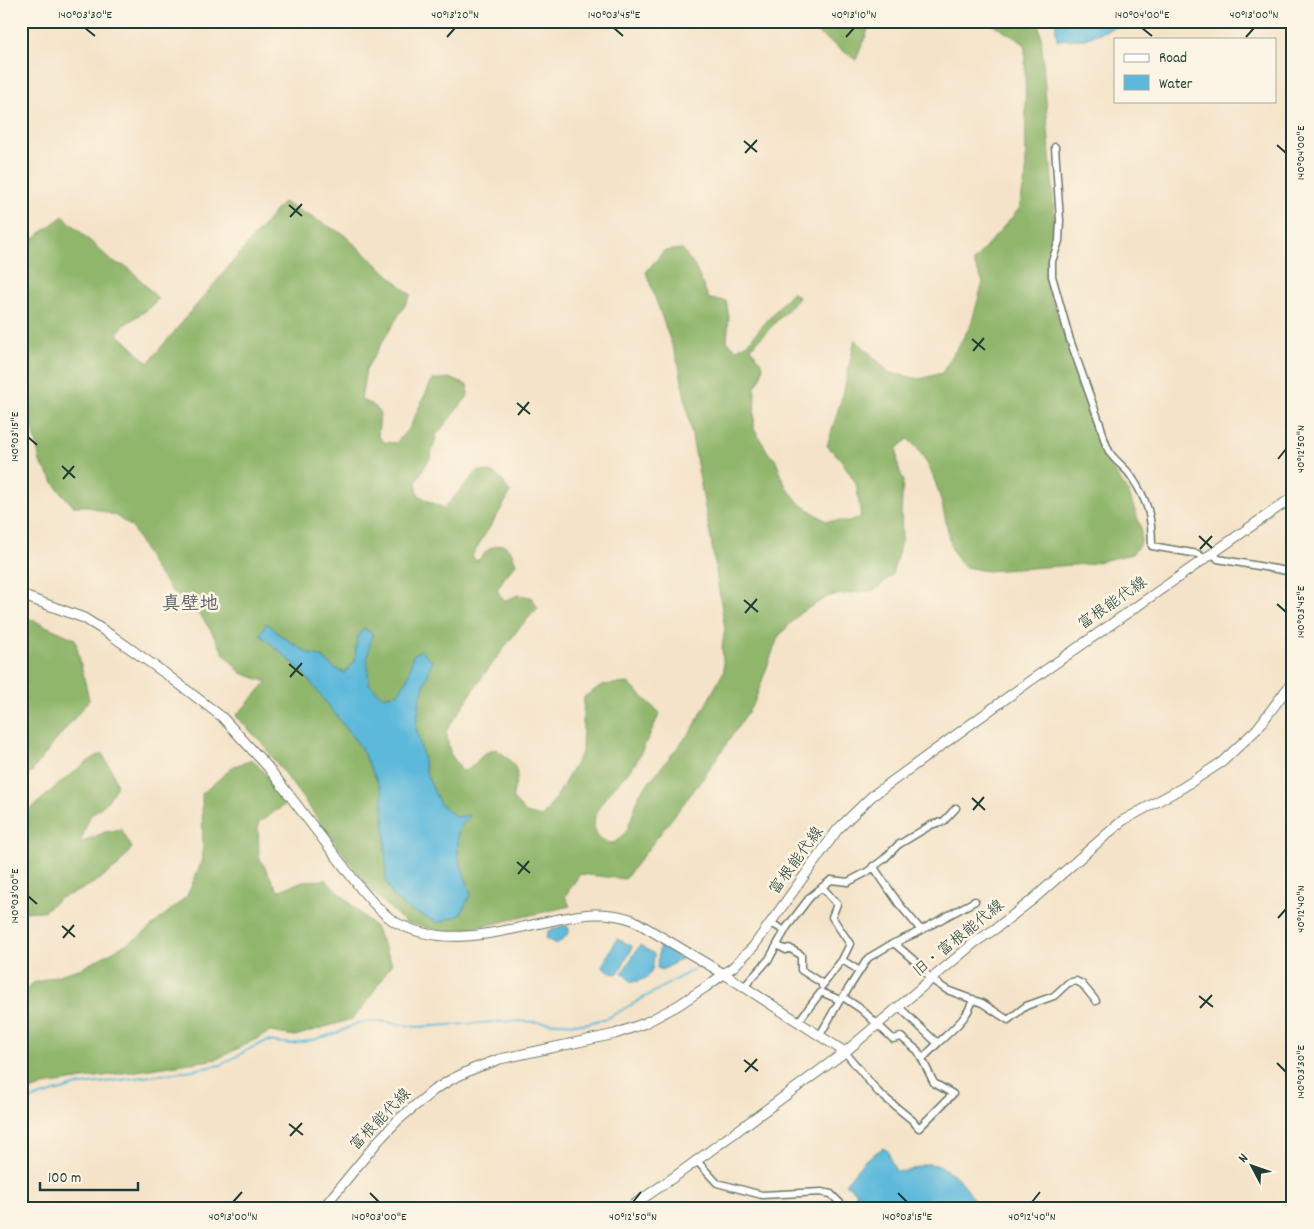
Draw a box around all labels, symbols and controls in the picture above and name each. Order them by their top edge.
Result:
text: 140°03'30"E [58,7,112,24]
text: 40°13'20"N [431,7,479,24]
text: 140°03'45"E [588,7,641,24]
text: 40°13'10"N [831,7,877,24]
text: 140°04'00"E [1115,7,1170,24]
text: 40°13'00"N [1230,7,1279,24]
legend [1114,38,1276,102]
text: Road [1159,48,1187,70]
text: Water [1159,74,1193,96]
text: 140°04'00"E [1293,125,1310,180]
text: 140°03'15"E [7,411,24,462]
text: 40°12'50"N [1293,425,1310,473]
street label: 富根能代線 [1074,572,1152,636]
text: 140°03'45"E [1293,585,1310,638]
district label: 真壁地 [161,592,219,619]
street label: 富根能代線 [764,822,830,900]
text: 140°03'00"E [7,868,24,924]
text: 40°12'40"N [1293,885,1310,933]
street label: 旧・富根能代線 [908,895,1010,983]
text: 140°03'30"E [1293,1045,1310,1099]
street label: 富根能代線 [345,1083,417,1157]
north arrow [1226,1142,1276,1192]
text: N [1234,1150,1254,1168]
scale bar [40,1159,138,1191]
text: 100 m [48,1168,81,1190]
text: 40°13'00"N [209,1209,258,1226]
text: 140°03'00"E [351,1209,407,1226]
text: 40°12'50"N [609,1209,657,1226]
text: 140°03'15"E [882,1209,933,1226]
text: 40°12'40"N [1008,1209,1056,1226]

